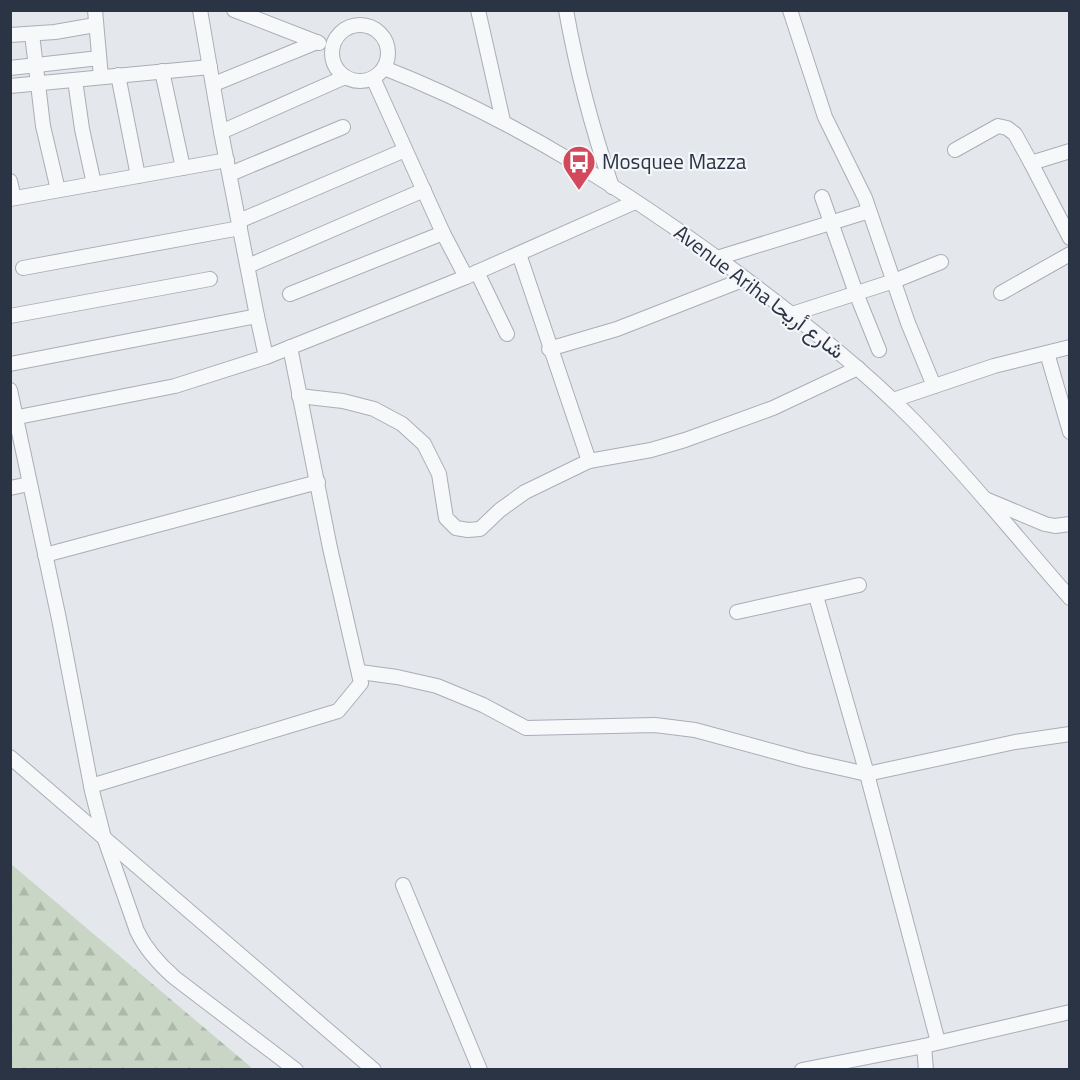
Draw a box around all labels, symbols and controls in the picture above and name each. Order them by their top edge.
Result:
bus stop icon: Mosquee Mazza [561,144,597,191]
place label: Mosquee Mazza [602,145,747,177]
street label: Avenue Ariha شارع أريحا [668,216,852,366]

